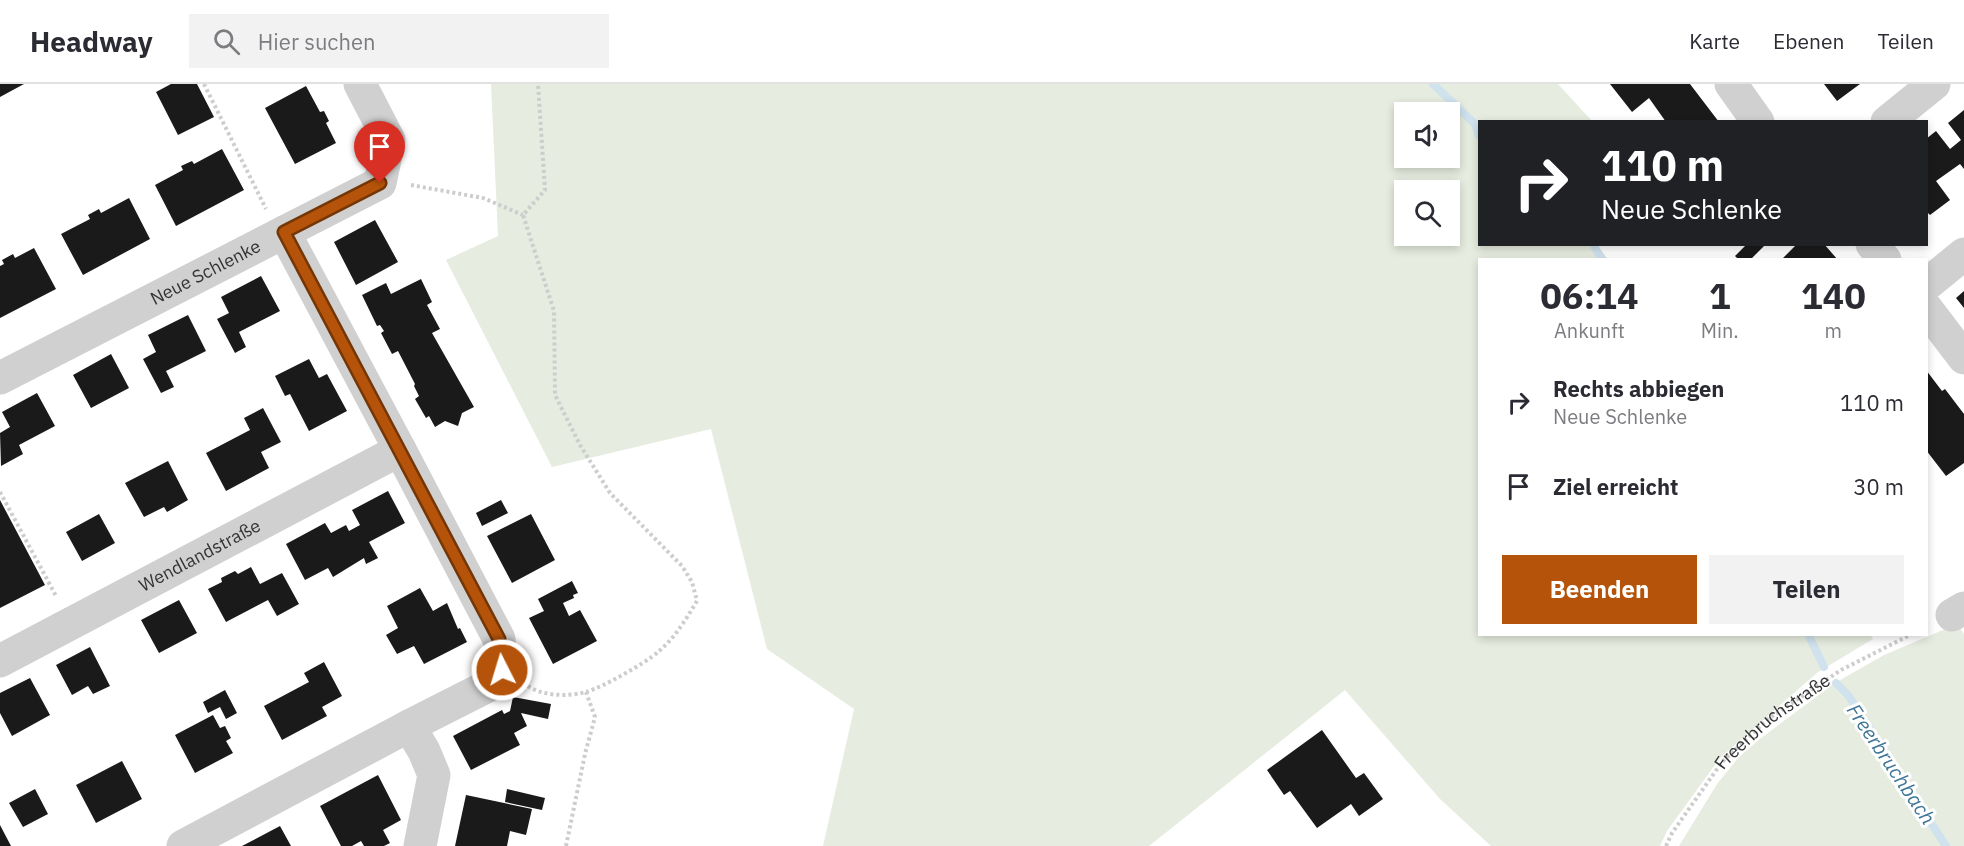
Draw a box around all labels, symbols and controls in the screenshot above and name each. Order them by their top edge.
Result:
search box [189,14,609,68]
text: Headway [30,23,153,60]
icon: search [210,25,243,58]
text: Hier suchen [258,27,376,56]
text: Karte [1689,27,1740,55]
text: Ebenen [1773,27,1844,55]
text: Teilen [1877,27,1934,55]
map controls [1394,102,1460,246]
button: sound [1394,102,1460,168]
pin [354,121,405,183]
icon: arrive [363,130,396,163]
text: 110 m [1601,138,1724,193]
icon: right [1502,144,1580,222]
button: search [1394,180,1460,246]
text: Neue Schlenke [1601,191,1782,226]
street label: Neue Schlenke [146,234,264,310]
text: 06:14 [1540,272,1638,319]
text: 1 [1709,272,1731,319]
text: 140 [1801,272,1866,319]
text: Ankunft [1554,317,1625,344]
text: Min. [1701,317,1739,344]
text: m [1825,317,1842,344]
text: Rechts abbiegen [1553,374,1724,403]
icon: right [1502,386,1535,419]
text: 110 m [1840,388,1904,417]
text: Neue Schlenke [1553,403,1687,430]
icon: arrive [1502,470,1535,503]
text: Ziel erreicht [1553,472,1678,501]
text: 30 m [1853,472,1904,501]
street label: Wendlandstraße [135,514,264,597]
button: Beenden [1502,555,1697,624]
button: Teilen [1709,555,1904,624]
position arrow [470,638,534,702]
street label: Freerbruchstraße [1709,668,1835,773]
water label: Freerbruchbach [1841,698,1942,830]

